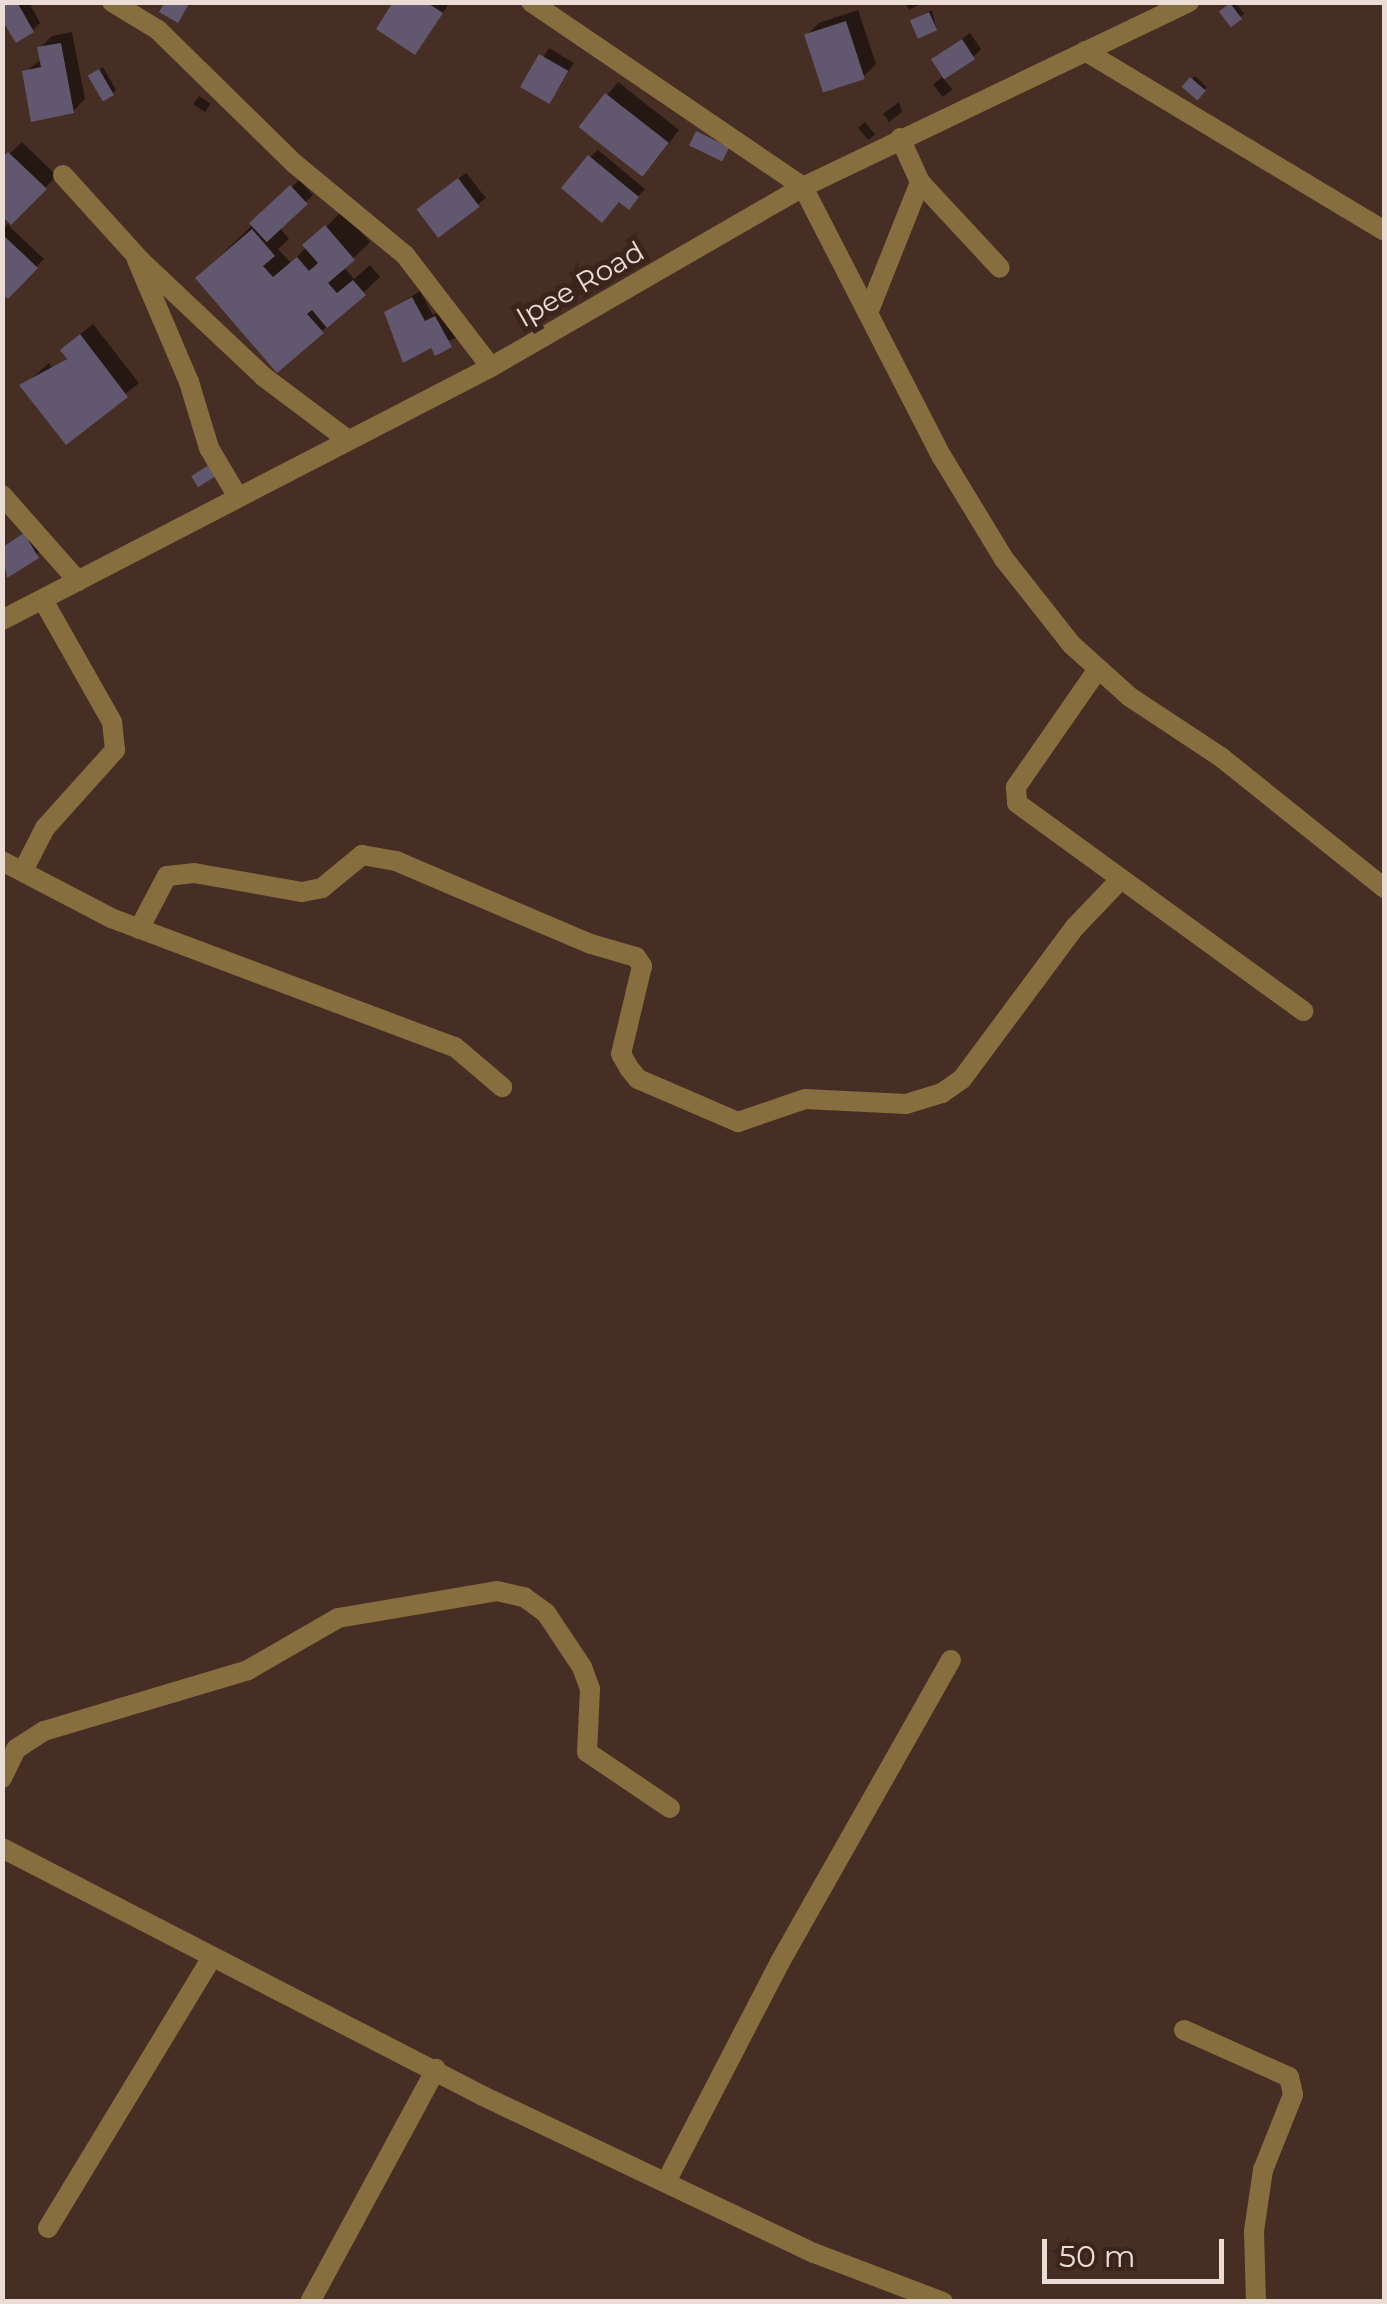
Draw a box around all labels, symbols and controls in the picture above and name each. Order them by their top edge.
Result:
street label: Ipee Road [510,234,650,334]
scale bar [1047,2219,1230,2281]
text: 50 m [1059,2238,1136,2275]

